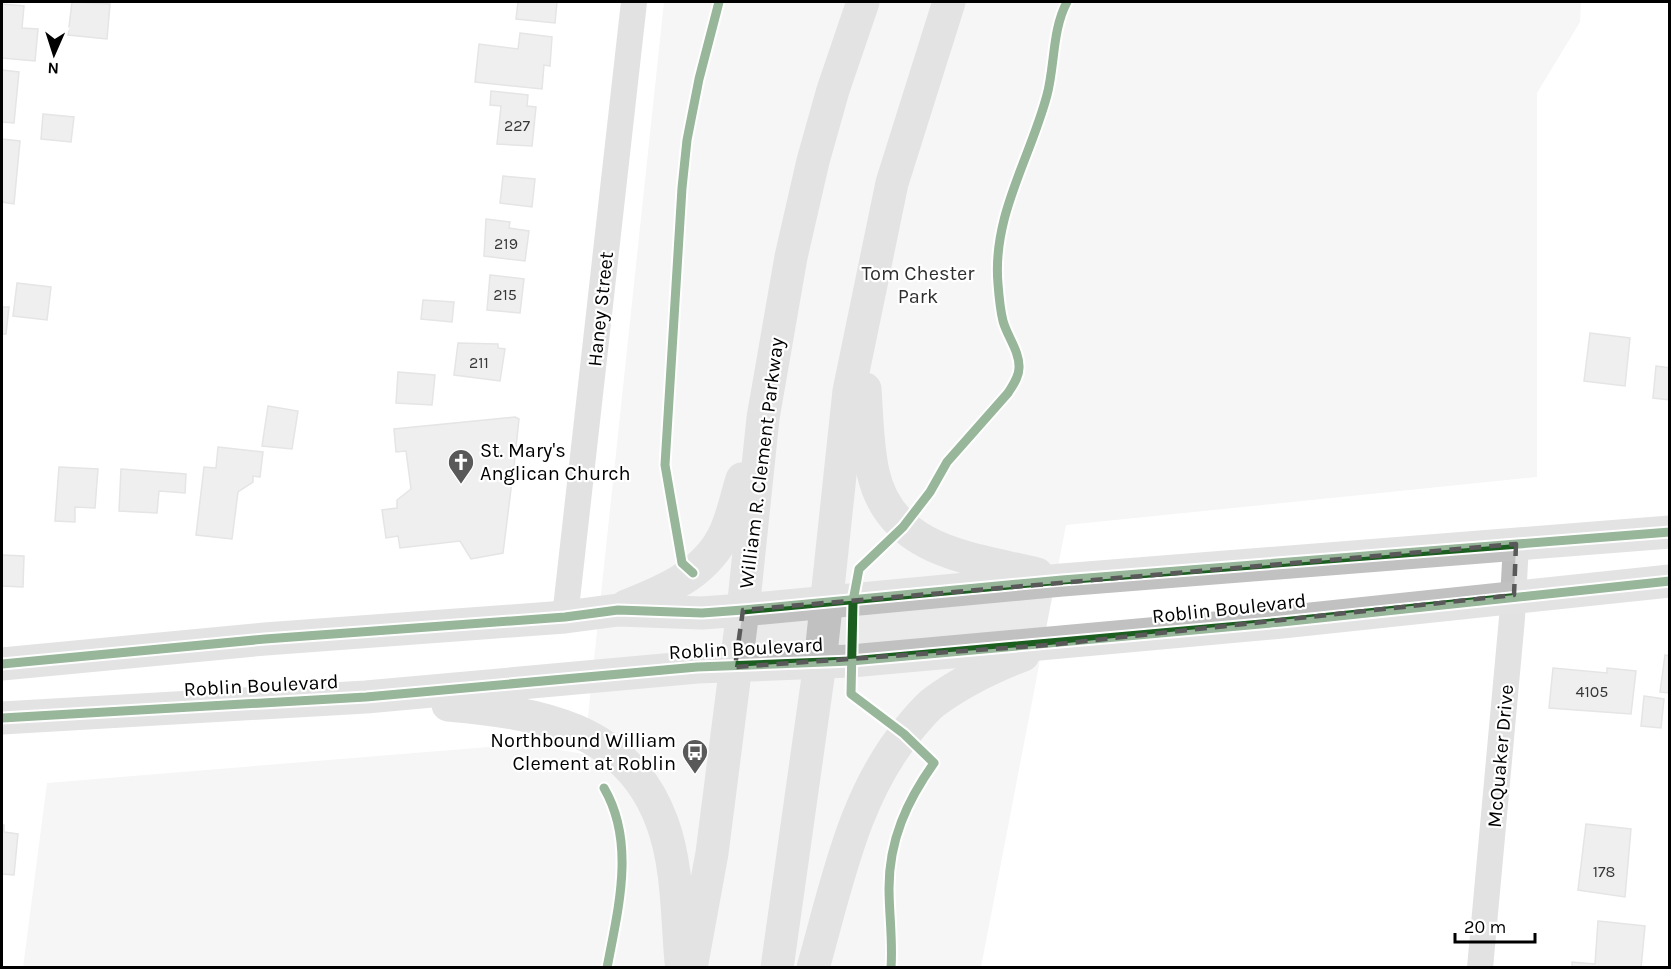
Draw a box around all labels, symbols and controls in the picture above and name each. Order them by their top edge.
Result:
north arrow [24,24,84,84]
text: N [47,59,59,78]
house number: 227 [504,116,531,135]
house number: 219 [494,234,518,253]
street label: Haney Street [583,250,618,368]
park label: Tom Chester Park [862,262,975,308]
house number: 215 [493,285,517,304]
street label: William R. Clement Parkway [735,336,788,590]
house number: 211 [469,353,489,372]
place label: St. Mary's Anglican Church [480,439,631,485]
church icon: St. Mary's Anglican Church [446,447,476,485]
street label: Roblin Boulevard [1151,589,1307,628]
street label: Roblin Boulevard [668,633,824,664]
street label: Roblin Boulevard [183,670,339,701]
house number: 4105 [1576,682,1608,701]
street label: McQuaker Drive [1483,683,1518,829]
place label: Northbound William Clement at Roblin [490,729,676,775]
bus stop icon: Northbound William Clement at Roblin [680,737,710,775]
house number: 178 [1593,862,1615,881]
scale bar [1455,906,1534,944]
text: 20 m [1464,916,1506,938]

